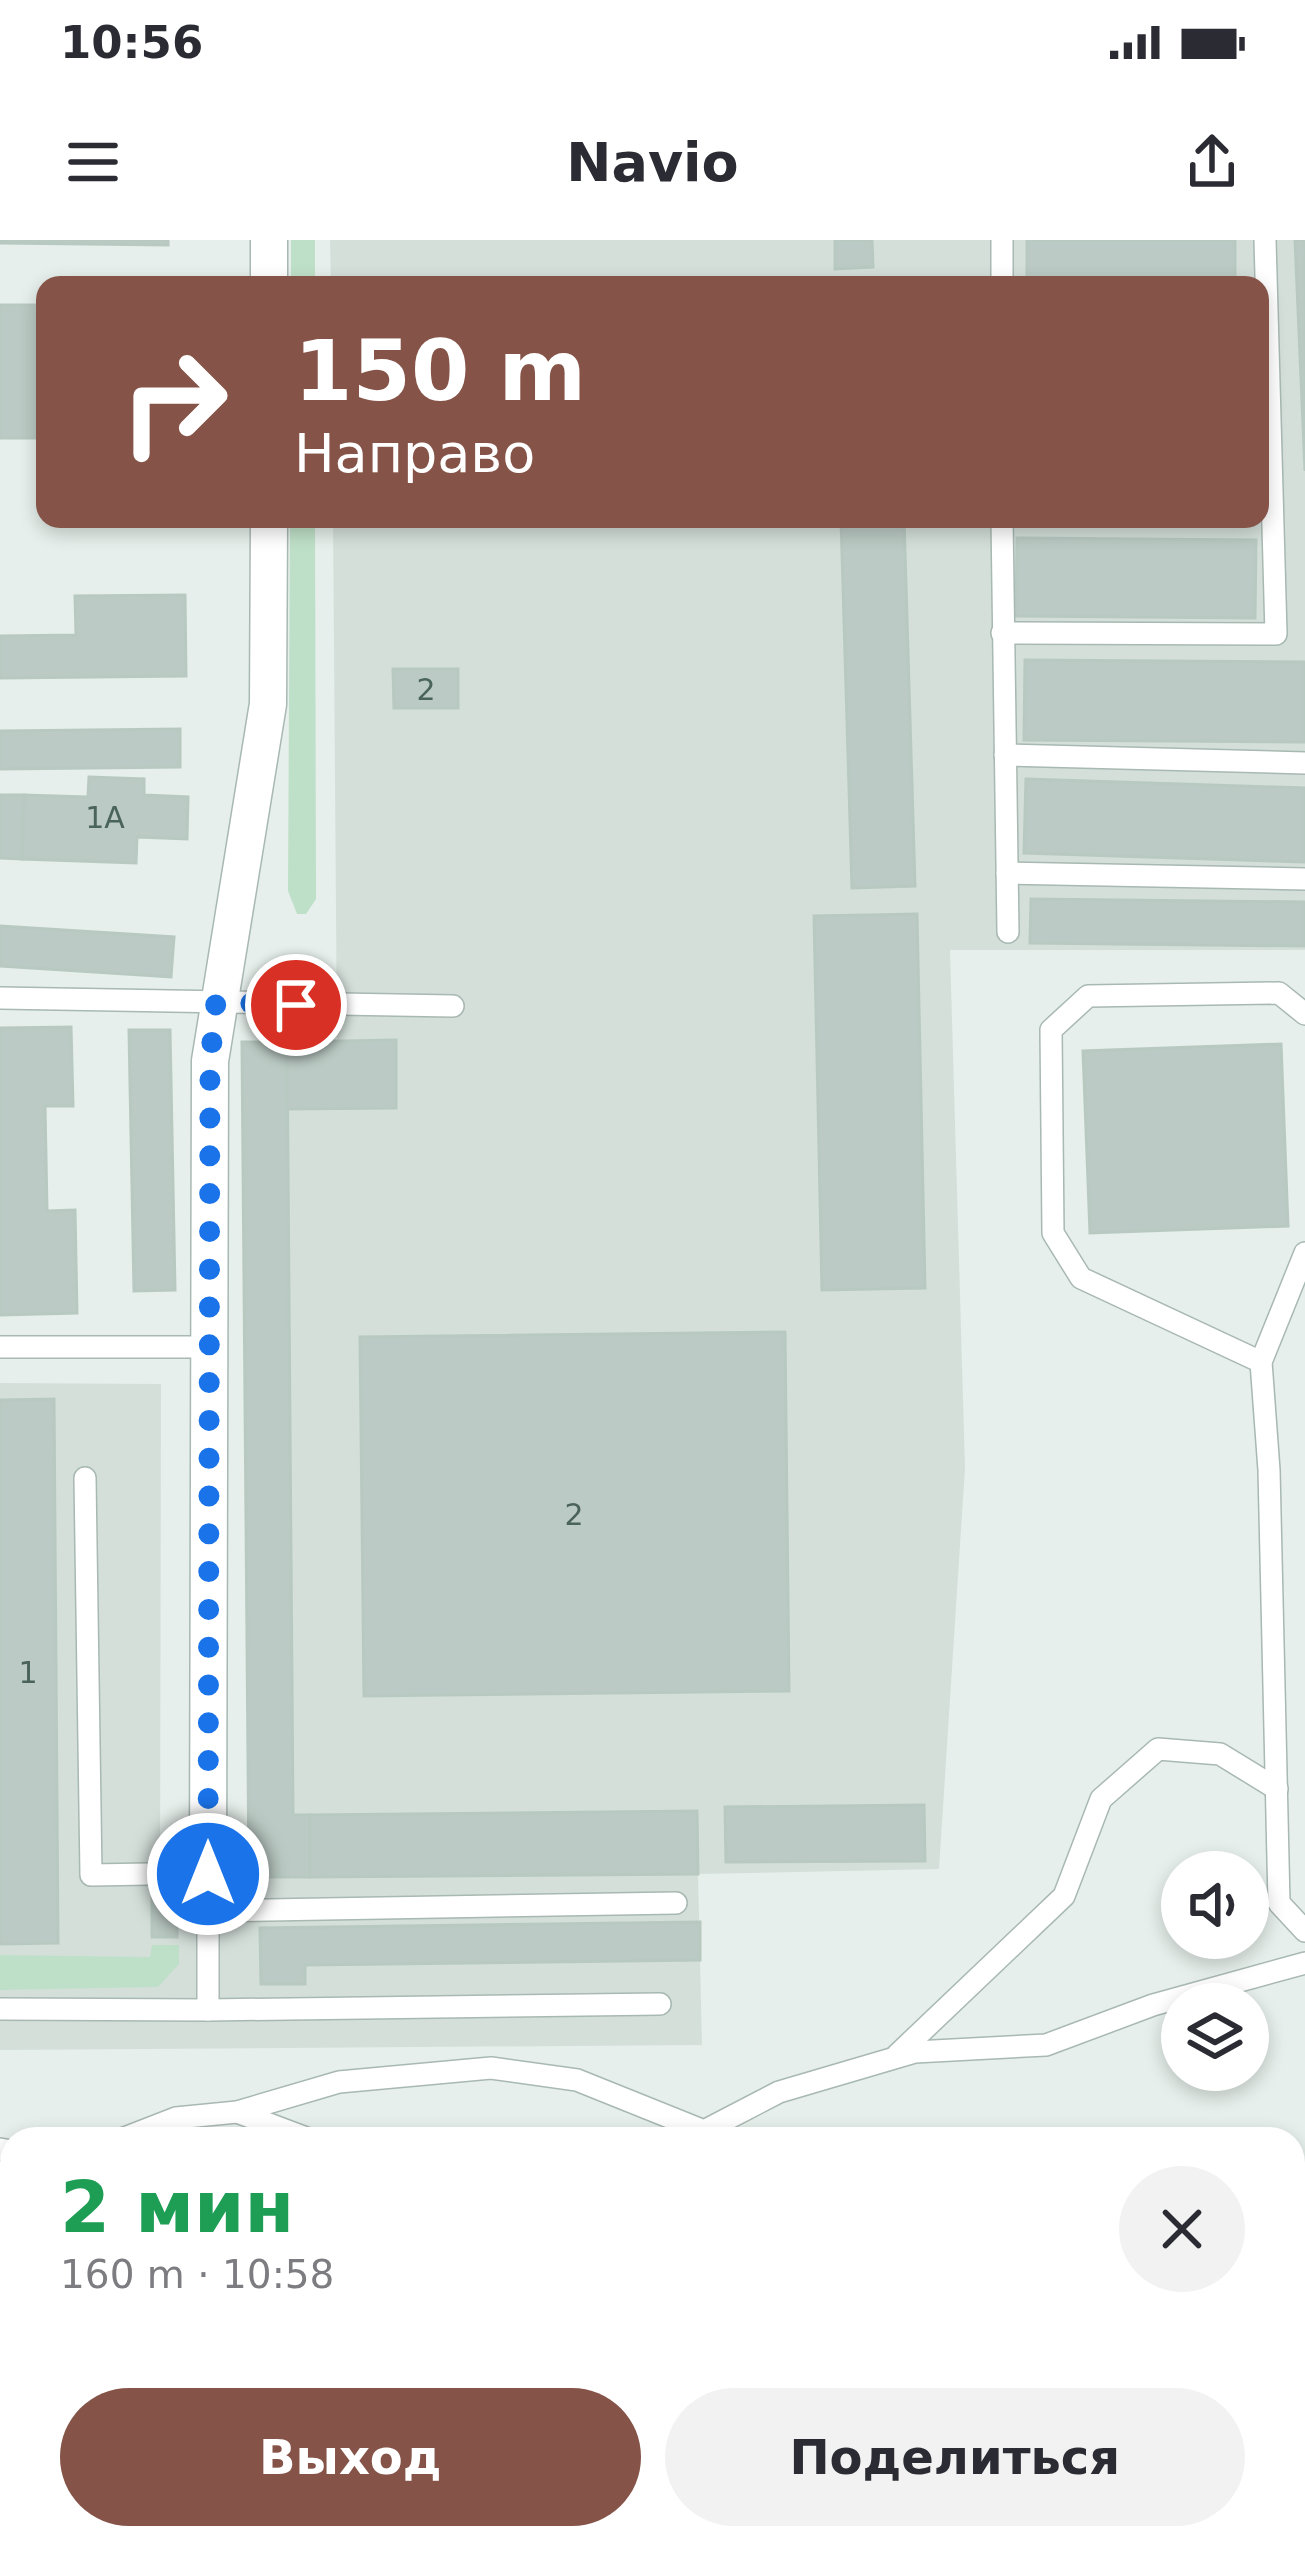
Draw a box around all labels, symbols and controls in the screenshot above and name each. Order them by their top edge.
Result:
text: 10:56 [60,16,203,69]
icon: menu [60,129,126,195]
icon: share [1179,129,1245,195]
text: Navio [566,131,739,194]
text: 150 m [294,322,586,420]
icon: right [96,324,252,480]
text: Направо [294,422,535,485]
house number: 2 [416,672,436,707]
house number: 1А [85,800,125,835]
pin [245,954,347,1056]
icon: arrive [263,972,329,1038]
house number: 2 [564,1497,584,1532]
house number: 1 [18,1655,38,1690]
position arrow [145,1811,271,1937]
map controls [1161,1851,1269,2091]
button: sound [1161,1851,1269,1959]
button: layers [1161,1983,1269,2091]
text: 2 мин [60,2165,294,2249]
button: close [1119,2166,1245,2292]
text: 160 m · 10:58 [60,2252,334,2297]
button: Выход [60,2388,641,2526]
button: Поделиться [665,2388,1245,2526]

